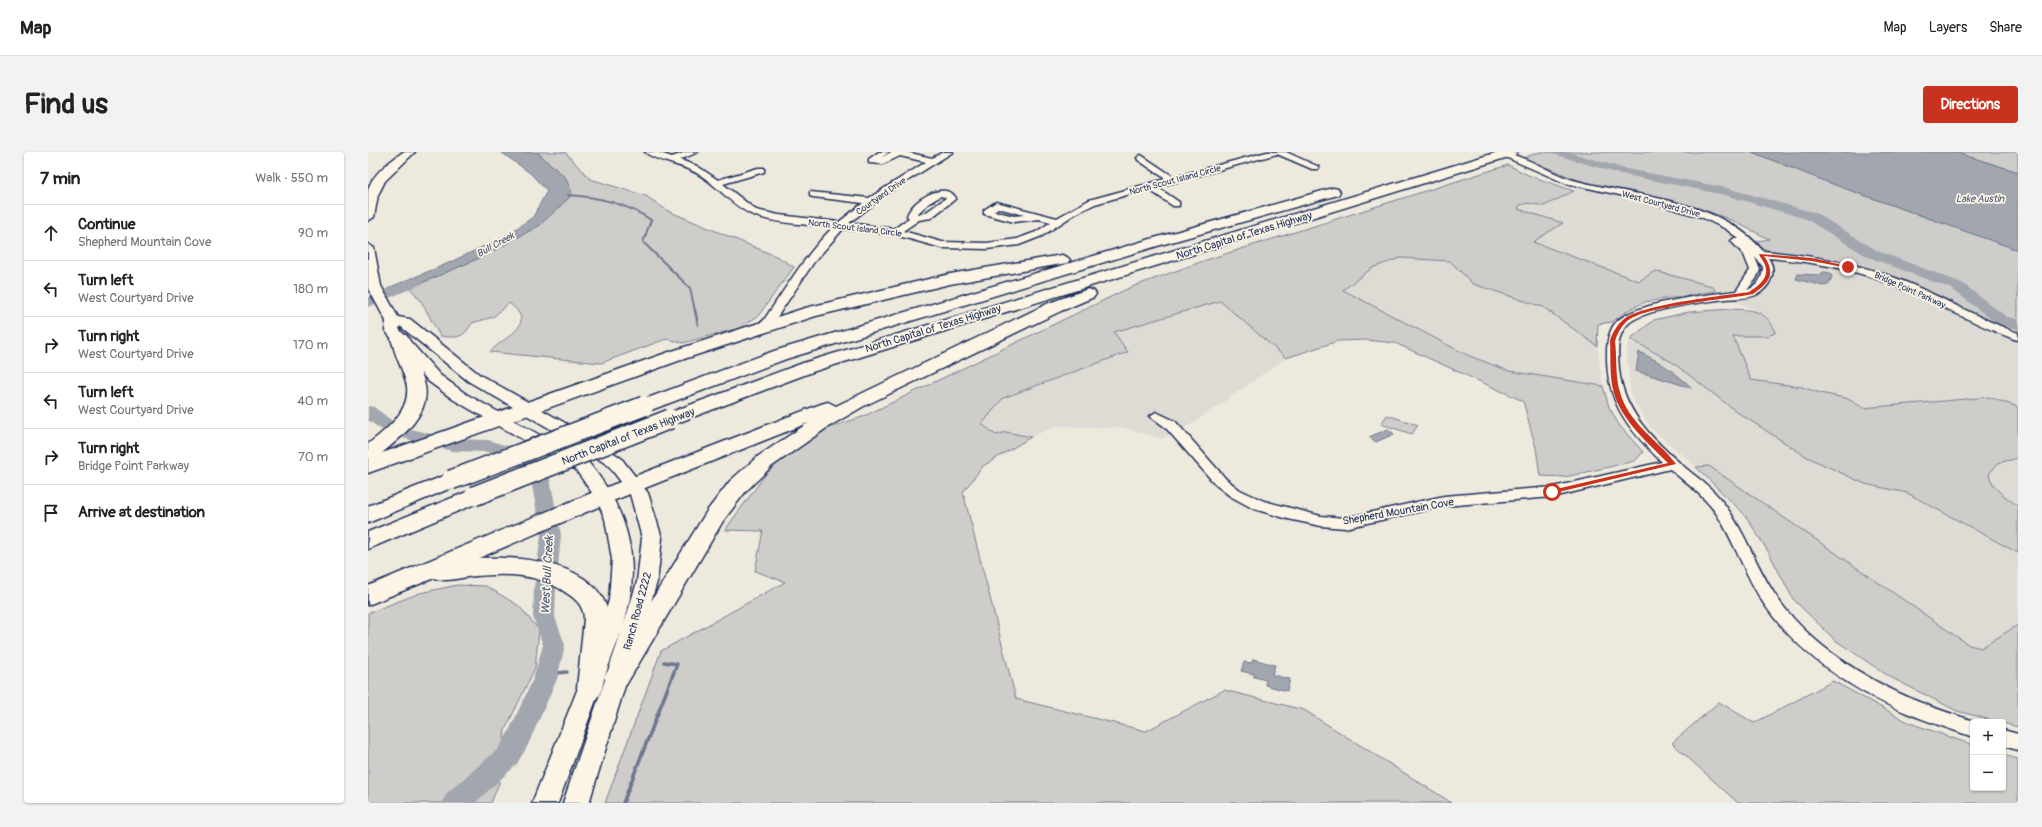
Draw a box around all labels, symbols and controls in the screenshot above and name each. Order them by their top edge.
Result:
text: Map [20,16,51,40]
text: Map [1884,19,1907,36]
text: Layers [1929,19,1967,36]
text: Share [1989,19,2022,36]
button: Directions [1923,86,2018,123]
text: Find us [24,87,108,122]
street label: North Scout Island Circle [1128,163,1223,198]
text: 7 min [40,168,80,189]
text: Walk · 550 m [255,170,328,186]
street label: Courtyard Drive [854,175,909,218]
street label: West Courtyard Drive [1621,189,1702,220]
water label: Lake Austin [1956,193,2006,205]
street label: North Capital of Texas Highway [1175,209,1314,262]
text: Continue [78,215,136,234]
street label: North Scout Island Circle [807,217,903,240]
icon: ahead [40,222,62,244]
text: 90 m [298,225,328,241]
water label: Bull Creek [475,229,517,260]
text: Shepherd Mountain Cove [78,234,211,250]
route end [1839,258,1857,276]
street label: Bridge Point Parkway [1872,270,1947,311]
text: Turn left [78,271,134,290]
icon: left [40,278,62,300]
text: 180 m [293,281,328,297]
text: West Courtyard Drive [78,290,194,306]
street label: North Capital of Texas Highway [864,302,1003,355]
text: Turn right [78,327,139,346]
icon: right [40,334,62,356]
text: 170 m [293,337,328,353]
text: West Courtyard Drive [78,346,194,362]
text: Turn left [78,383,134,402]
icon: left [40,390,62,412]
text: 40 m [297,393,328,409]
text: West Courtyard Drive [78,402,194,418]
street label: North Capital of Texas Highway [560,405,697,468]
text: Turn right [78,439,139,458]
icon: right [40,446,62,468]
text: 70 m [298,449,328,465]
text: Bridge Point Parkway [78,458,189,474]
route start [1543,483,1561,501]
street label: Shepherd Mountain Cove [1341,495,1455,528]
icon: arrive [40,502,62,524]
text: Arrive at destination [78,503,205,522]
water label: West Bull Creek [538,534,557,615]
street label: Ranch Road 2222 [621,571,654,652]
map controls [1970,719,2006,791]
button: + [1970,719,2006,755]
button: − [1970,755,2006,791]

